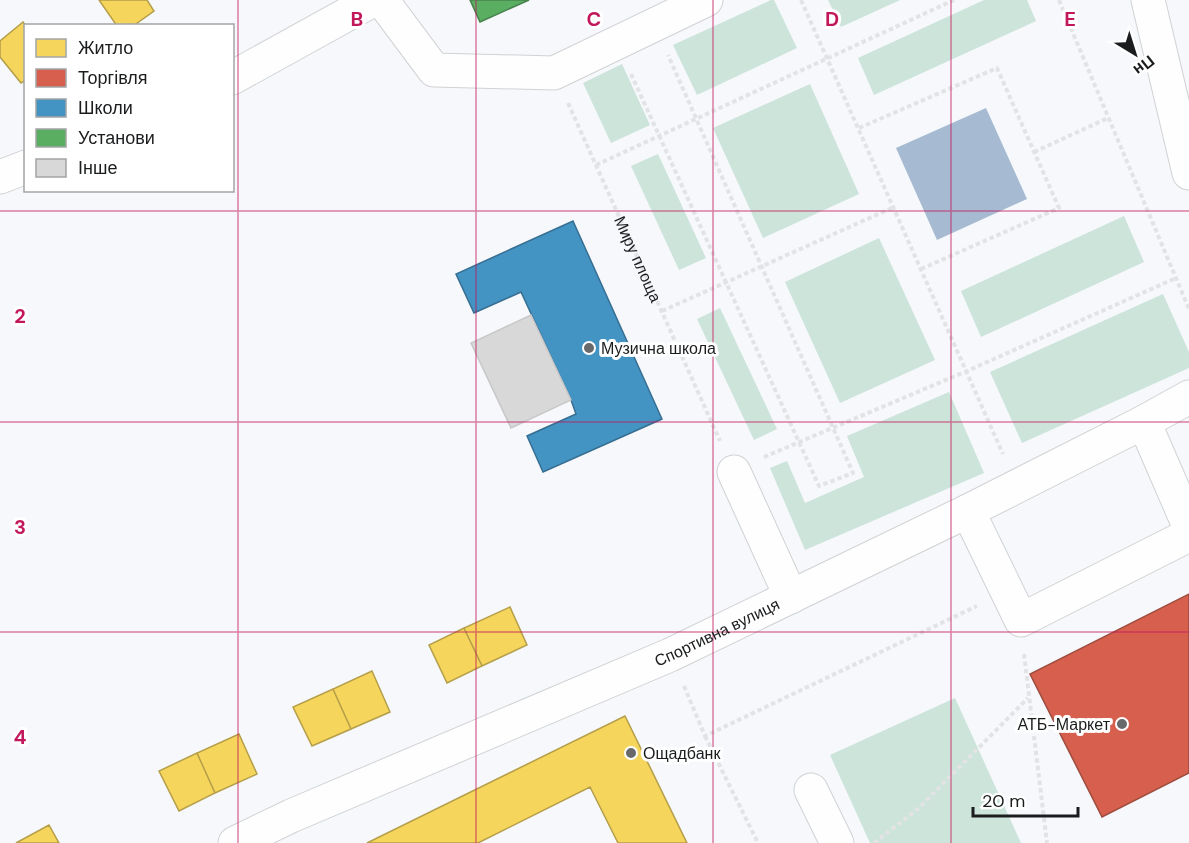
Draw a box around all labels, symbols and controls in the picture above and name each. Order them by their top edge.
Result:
text: B [351,6,363,32]
text: C [587,6,601,32]
text: D [825,6,839,32]
text: E [1064,6,1076,32]
legend [24,24,234,192]
north arrow [1105,24,1165,84]
text: Житло [78,36,133,60]
text: Пн [1129,51,1159,80]
text: Торгівля [78,66,148,90]
text: Школи [78,96,133,120]
text: Установи [78,126,155,150]
text: Інше [78,156,117,180]
street label: Миру площа [609,213,666,306]
text: 2 [14,303,26,329]
place label: Музична школа [601,338,716,359]
marker: Музична школа [582,341,596,355]
text: 3 [14,514,26,540]
street label: Спортивна вулиця [651,594,783,671]
place label: АТБ-Маркет [1017,714,1111,735]
marker: АТБ-Маркет [1115,717,1129,731]
text: 4 [14,724,27,750]
place label: Ощадбанк [643,743,721,764]
marker: Ощадбанк [624,746,638,760]
scale bar [973,780,1078,818]
text: 20 m [982,789,1025,813]

